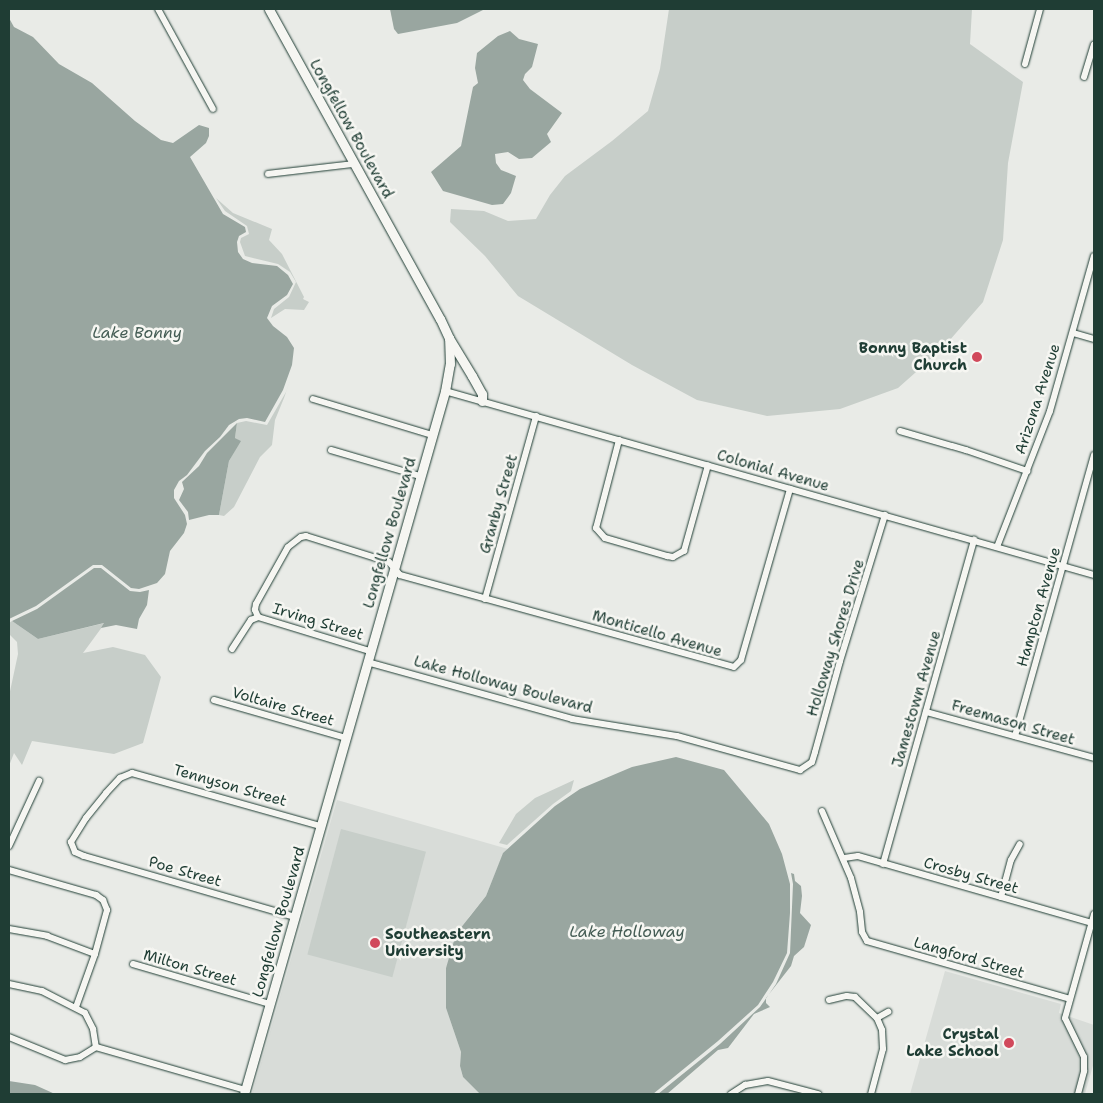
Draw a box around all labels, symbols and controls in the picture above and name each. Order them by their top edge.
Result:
street label: Longfellow Boulevard [305,56,397,202]
water label: Lake Bonny [92,323,182,343]
place label: Bonny Baptist Church [859,339,967,374]
street label: Arizona Avenue [1012,341,1064,457]
marker: Bonny Baptist Church [971,351,983,363]
street label: Colonial Avenue [715,446,831,496]
street label: Granby Street [476,452,522,556]
street label: Longfellow Boulevard [360,455,420,611]
street label: Hampton Avenue [1013,545,1065,669]
street label: Holloway Shores Drive [804,557,868,719]
street label: Irving Street [270,600,366,644]
street label: Monticello Avenue [590,607,724,661]
street label: Jamestown Avenue [889,628,945,770]
street label: Lake Holloway Boulevard [412,652,594,718]
street label: Voltaire Street [230,684,336,730]
street label: Freemason Street [949,697,1077,749]
street label: Tennyson Street [171,761,289,811]
street label: Longfellow Boulevard [249,844,309,1000]
street label: Poe Street [146,853,224,891]
street label: Crosby Street [922,854,1020,898]
water label: Lake Holloway [569,922,685,942]
place label: Southeastern University [385,925,491,960]
street label: Langford Street [911,934,1027,982]
marker: Southeastern University [369,937,381,949]
street label: Milton Street [141,946,239,990]
place label: Crystal Lake School [906,1025,999,1060]
marker: Crystal Lake School [1003,1037,1015,1049]

